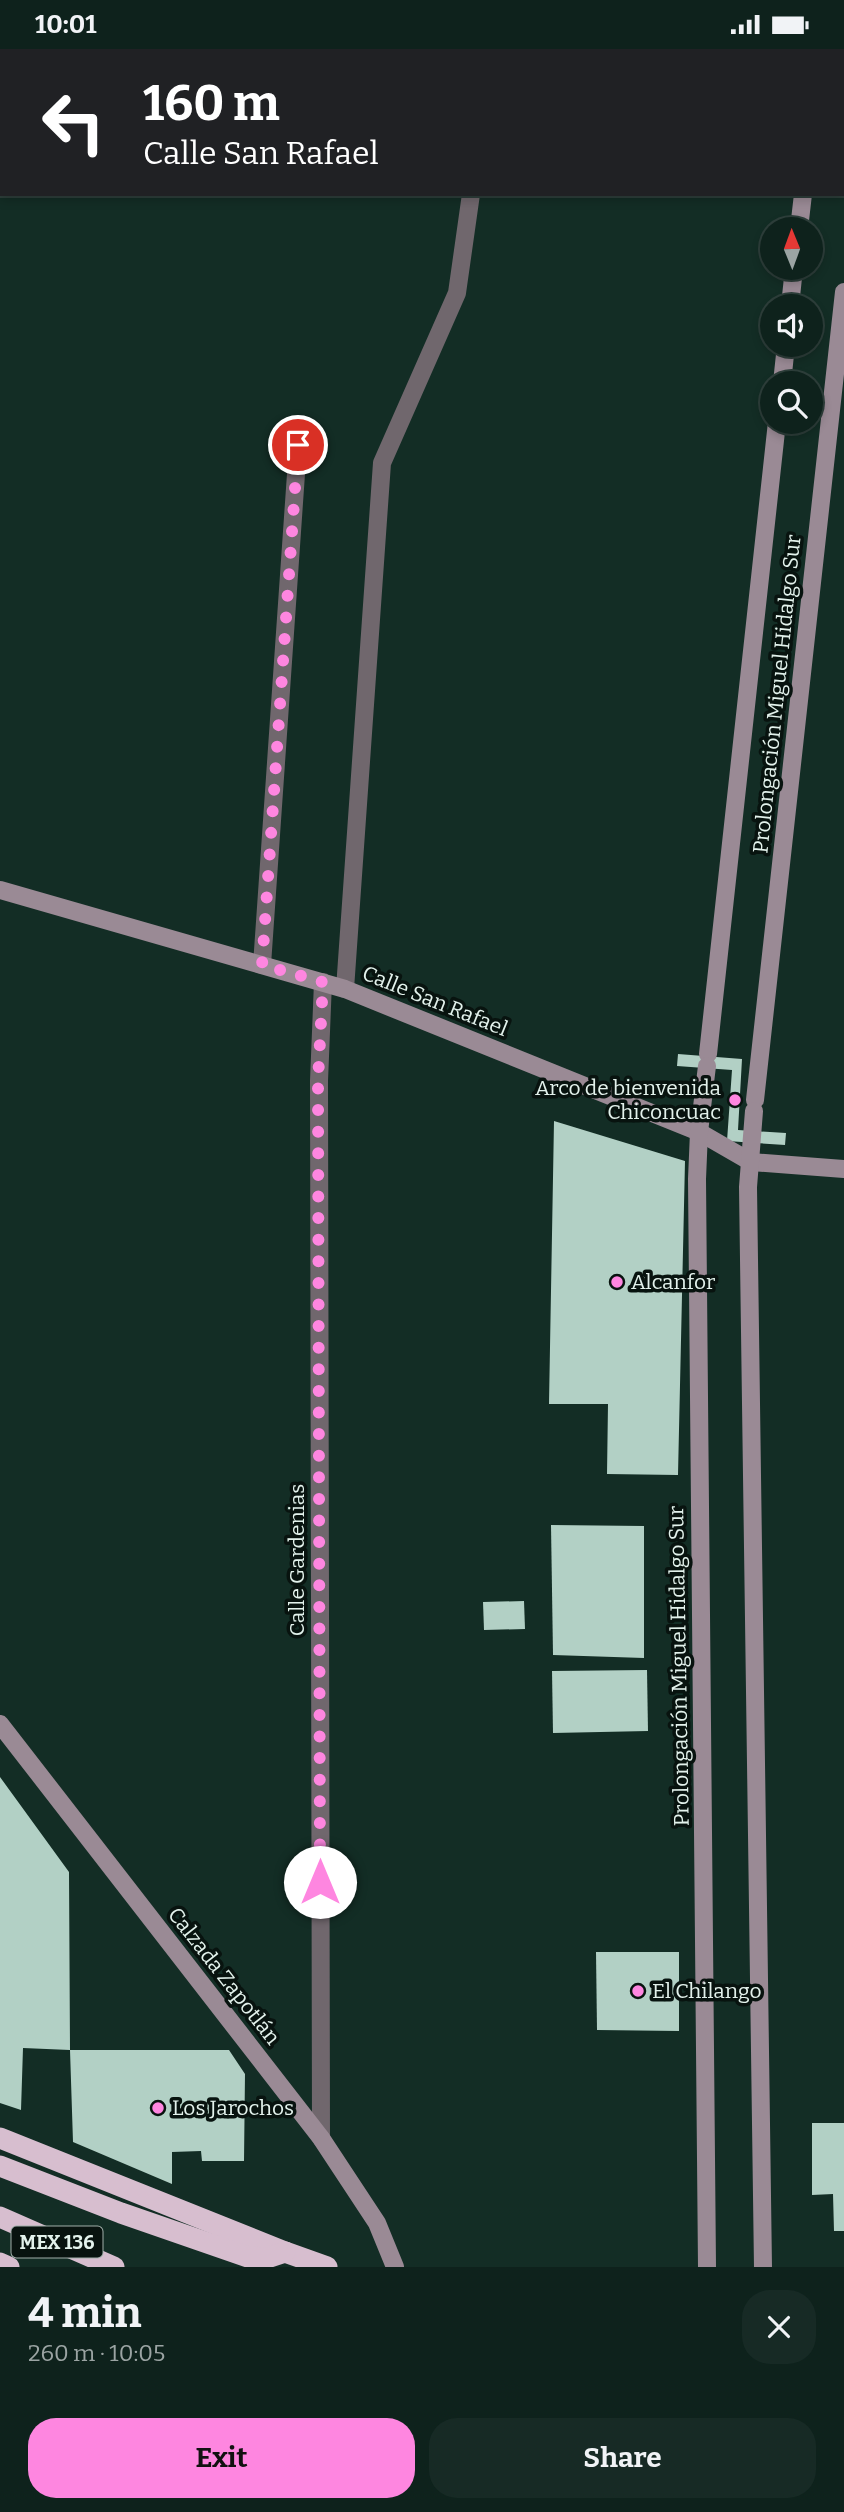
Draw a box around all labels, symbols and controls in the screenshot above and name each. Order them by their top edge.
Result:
text: 10:01 [35,9,96,40]
text: 160 m [143,74,280,133]
icon: left [28,77,119,168]
text: Calle San Rafael [143,134,379,172]
north arrow [760,217,822,280]
map controls [760,217,823,434]
button: sound [760,294,823,357]
button: search [760,371,823,434]
pin [268,415,328,475]
icon: arrive [279,426,317,464]
street label: Prolongación Miguel Hidalgo Sur [747,533,807,855]
street label: Calle San Rafael [358,960,512,1042]
place label: Arco de bienvenida Chiconcuac [535,1075,722,1125]
marker: Arco de bienvenida Chiconcuac [727,1092,743,1108]
place label: Alcanfor [631,1269,715,1295]
marker: Alcanfor [609,1274,625,1290]
street label: Calle Gardenias [284,1484,310,1636]
street label: Prolongación Miguel Hidalgo Sur [663,1506,695,1826]
position arrow [283,1845,357,1919]
street label: Calzada Zapotlán [162,1902,286,2050]
place label: El Chilango [652,1978,762,2004]
marker: El Chilango [630,1983,646,1999]
place label: Los Jarochos [172,2095,294,2121]
marker: Los Jarochos [150,2100,166,2116]
road number: MEX 136 [11,2227,102,2257]
text: 4 min [28,2288,142,2338]
button: close [742,2290,816,2364]
text: 260 m · 10:05 [28,2339,165,2367]
button: Exit [28,2418,415,2498]
button: Share [429,2418,816,2498]

